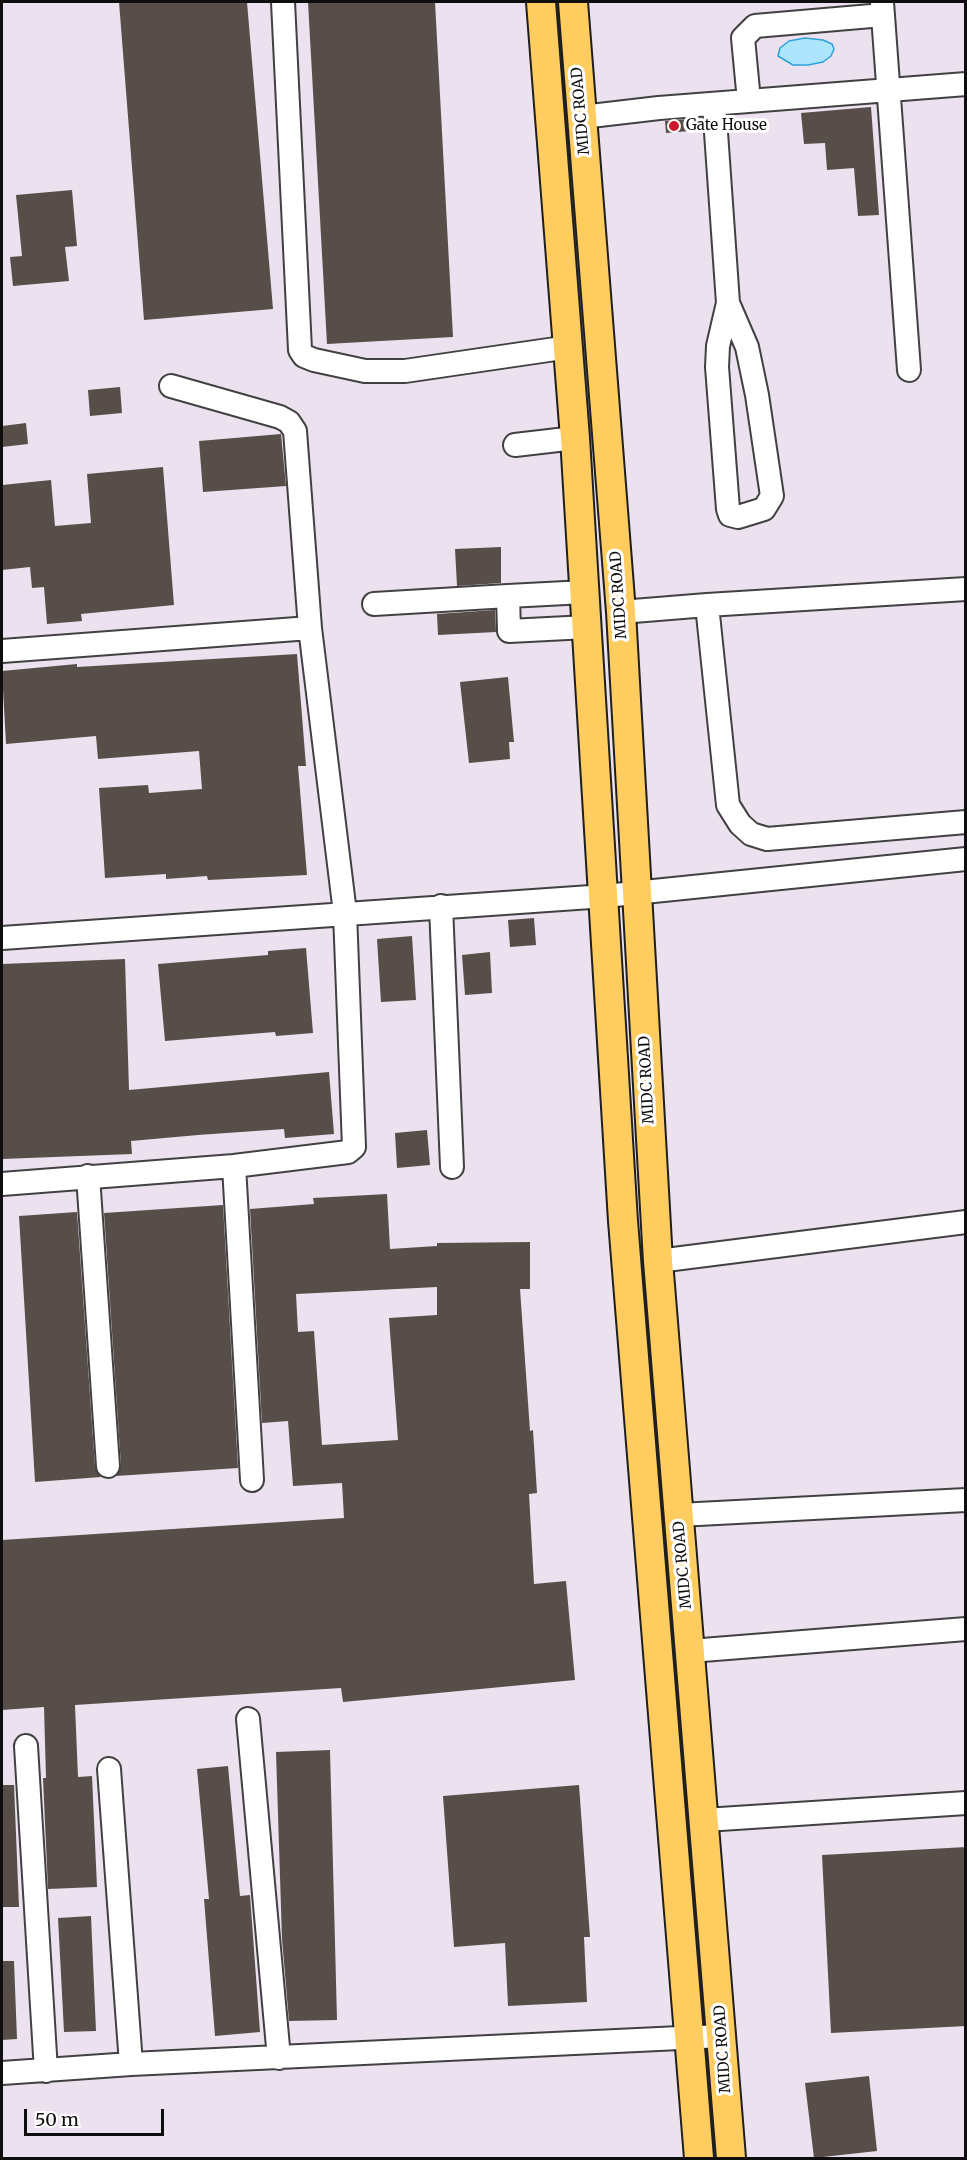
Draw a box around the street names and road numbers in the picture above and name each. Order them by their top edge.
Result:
street label: MIDC ROAD [568,66,594,156]
street label: MIDC ROAD [607,550,631,640]
street label: MIDC ROAD [636,1035,658,1125]
street label: MIDC ROAD [670,1520,696,1610]
street label: MIDC ROAD [711,2004,735,2094]

